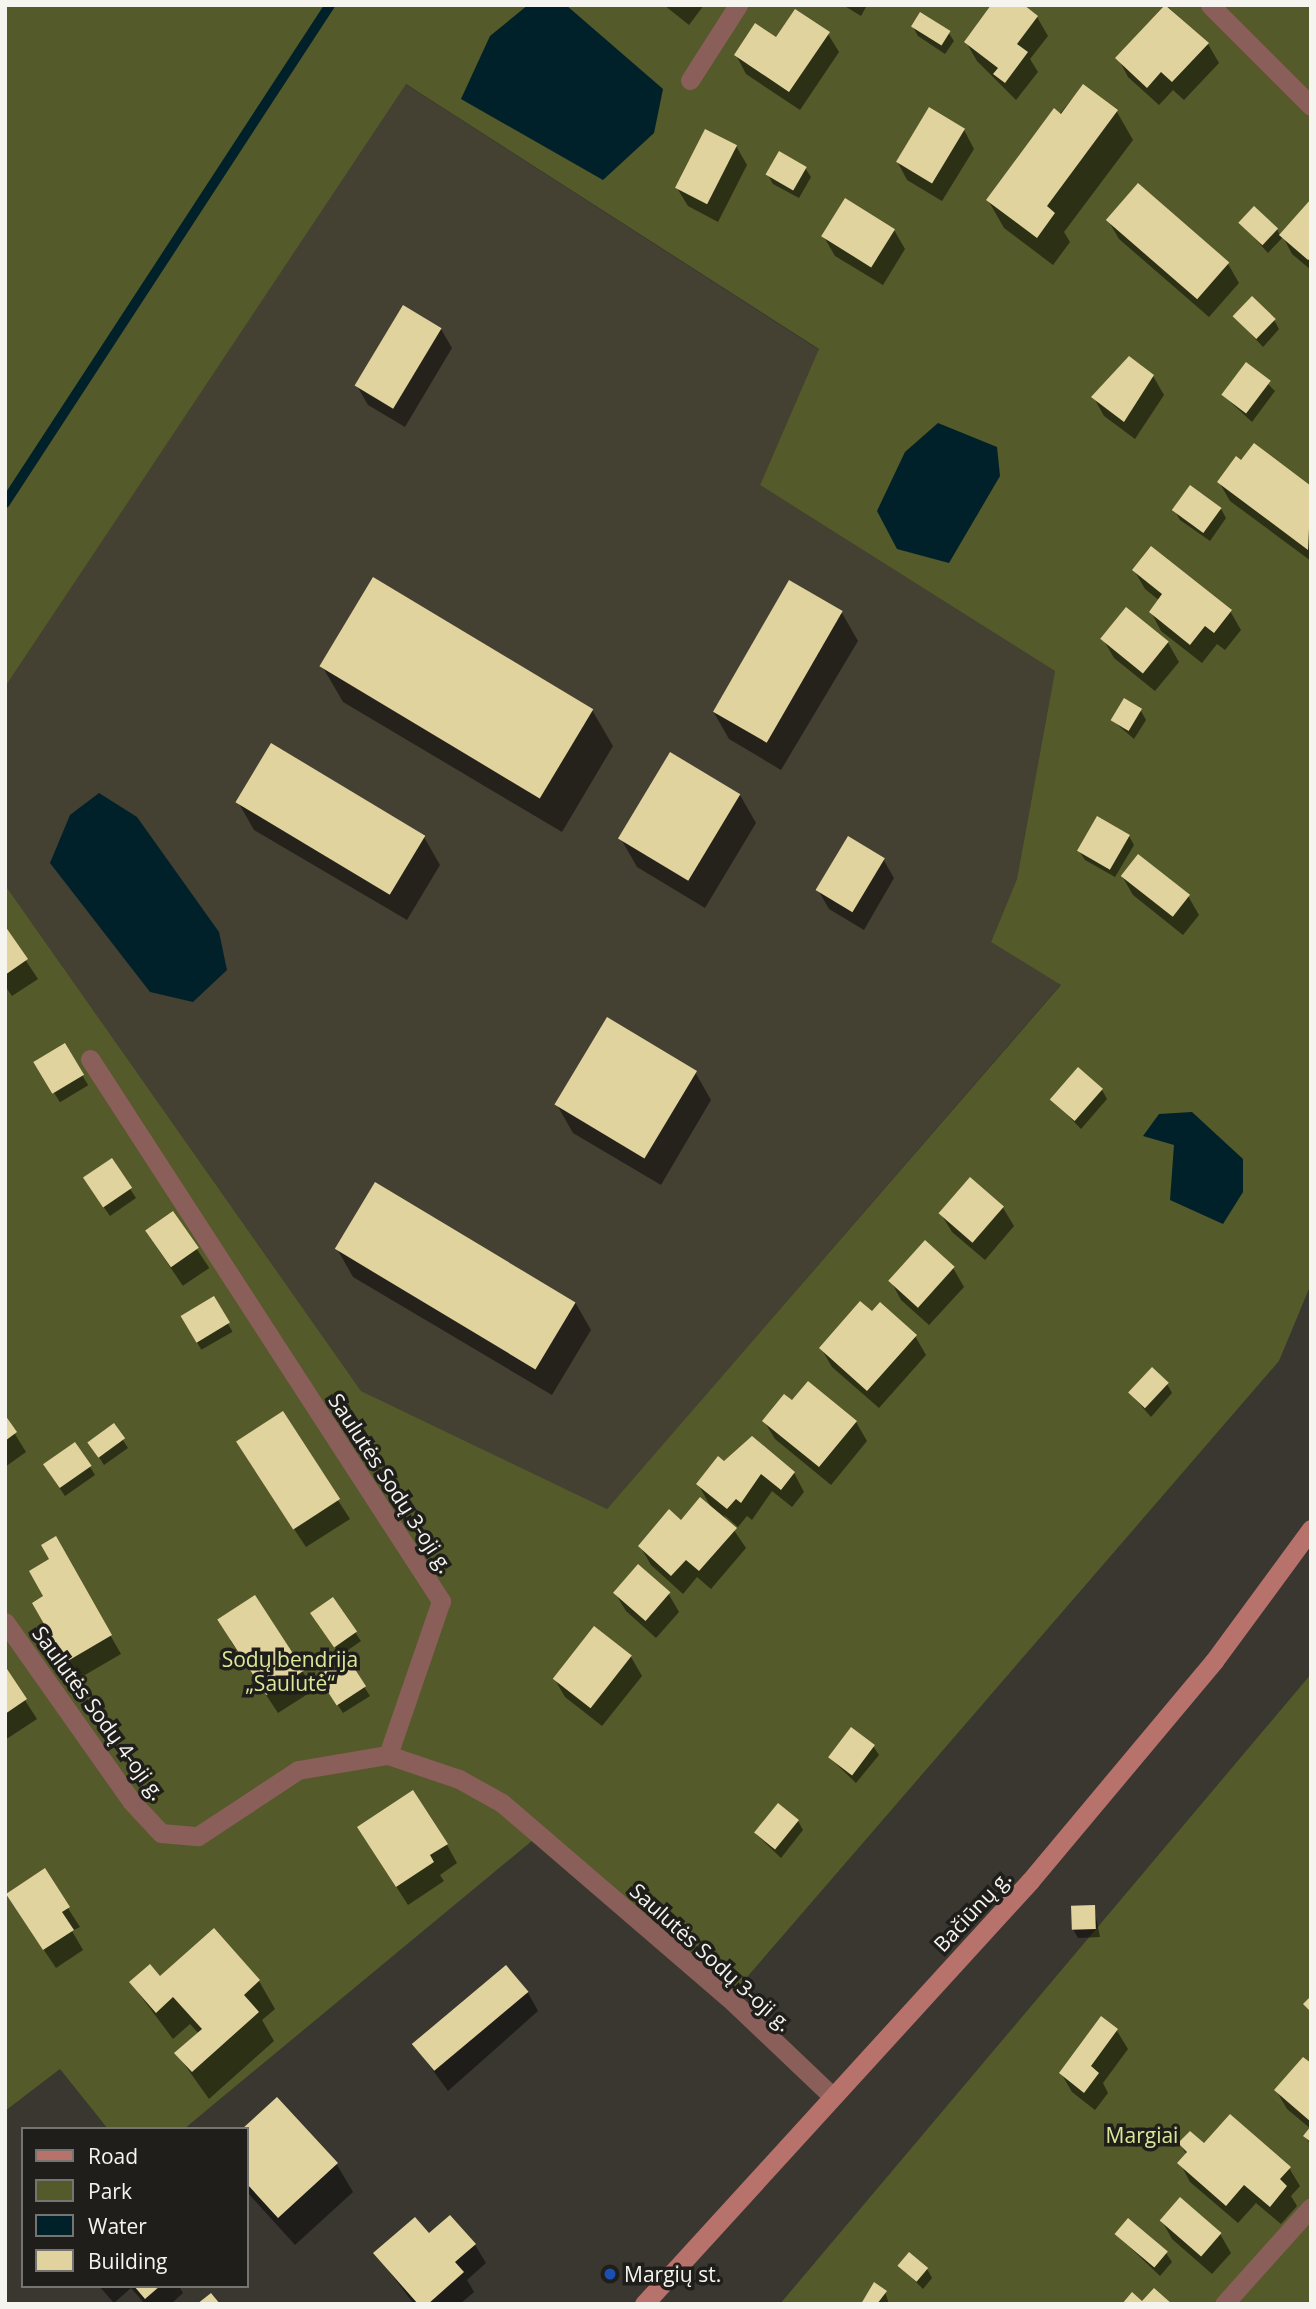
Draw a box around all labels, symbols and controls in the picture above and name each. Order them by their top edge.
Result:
street label: Saulutės Sodų 3-oji g. [324,1389,458,1577]
street label: Saulutės Sodų 4-oji g. [27,1621,171,1805]
park label: Sodų bendrija „Saulutė“ [222,1646,358,1696]
street label: Bačiūnų g. [928,1865,1016,1957]
street label: Saulutės Sodų 3-oji g. [625,1878,797,2036]
park label: Margiai [1106,2122,1178,2148]
legend [21,2127,248,2288]
text: Road [88,2142,138,2170]
text: Park [88,2177,132,2205]
text: Water [88,2212,147,2240]
text: Building [88,2247,167,2275]
place label: Margių st. [624,2261,721,2287]
marker: Margių st. [602,2266,618,2282]

